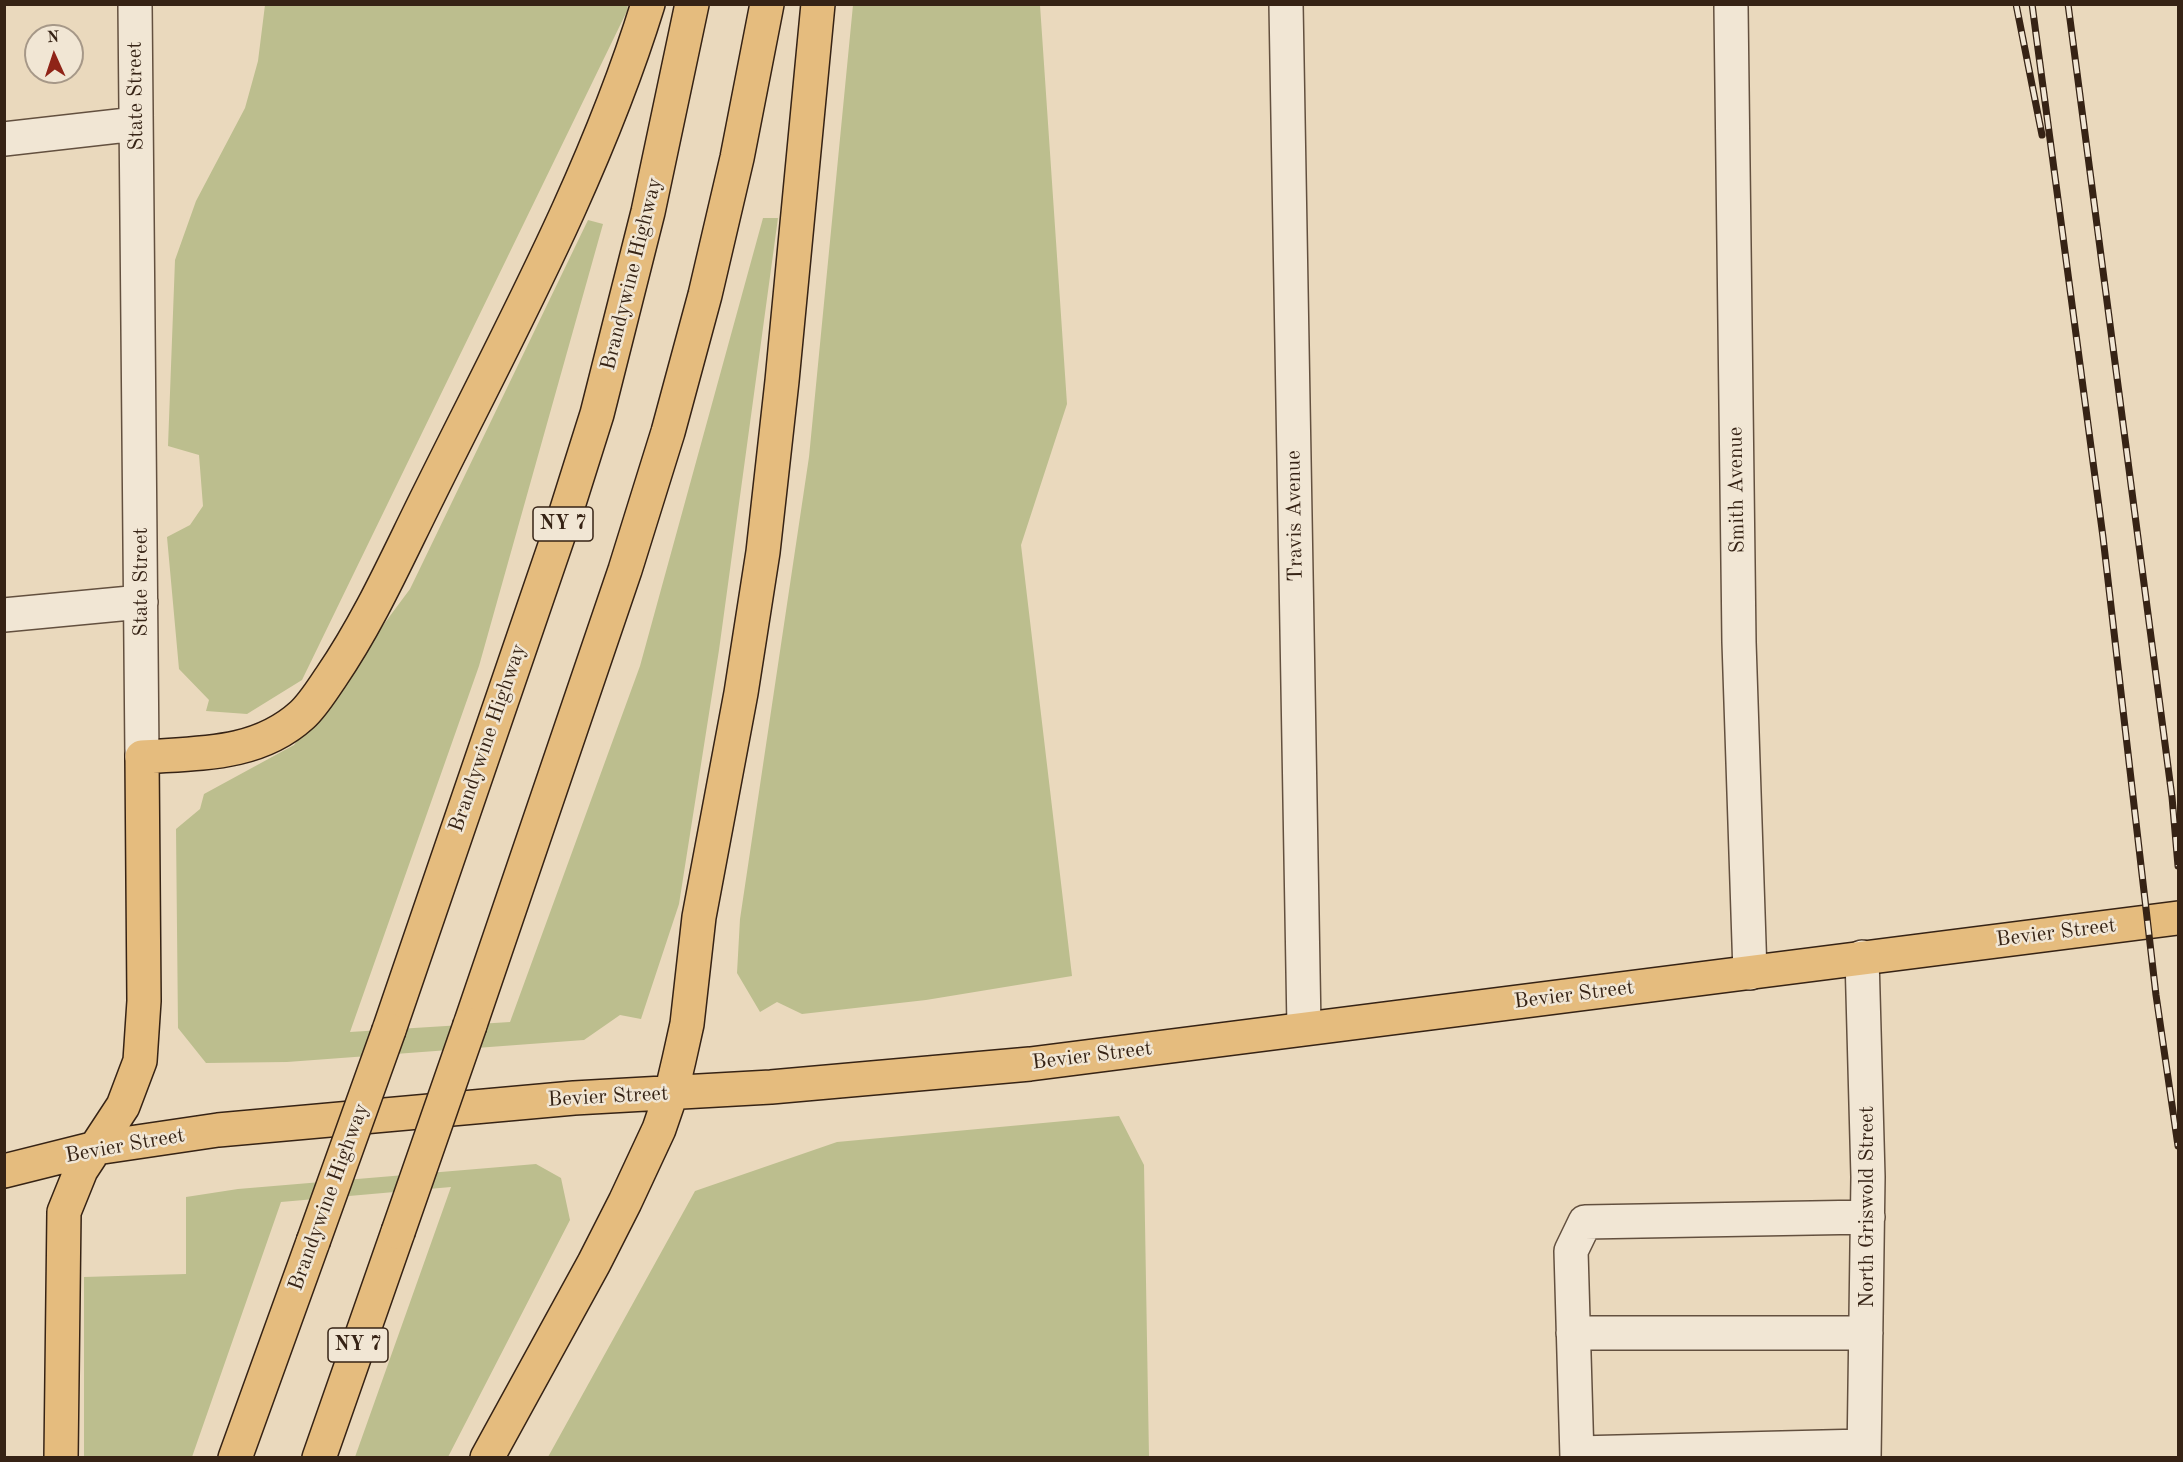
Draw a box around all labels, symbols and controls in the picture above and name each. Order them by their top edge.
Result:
north arrow [24,24,84,84]
text: N [47,30,60,46]
street label: State Street [122,41,150,151]
street label: Brandywine Highway [596,175,668,373]
street label: Smith Avenue [1723,426,1751,554]
street label: Travis Avenue [1281,450,1309,582]
road number: NY 7 [533,507,593,541]
street label: State Street [128,527,154,637]
street label: Brandywine Highway [444,641,532,835]
street label: Bevier Street [1995,913,2117,953]
street label: Bevier Street [1513,975,1635,1015]
street label: Bevier Street [1031,1036,1153,1076]
street label: Bevier Street [547,1081,669,1113]
street label: Brandywine Highway [283,1100,375,1294]
street label: North Griswold Street [1854,1106,1880,1308]
street label: Bevier Street [63,1123,187,1169]
road number: NY 7 [328,1328,388,1362]

